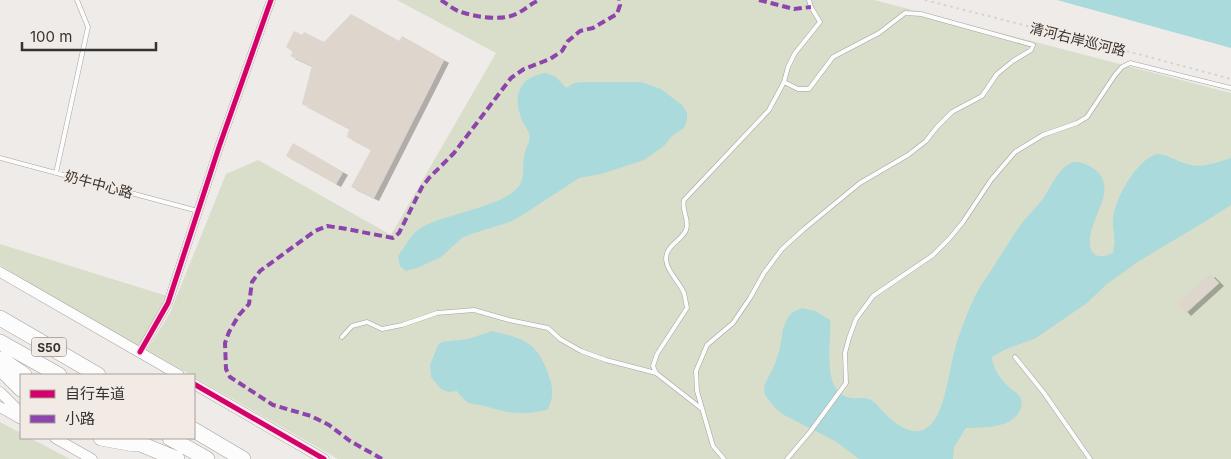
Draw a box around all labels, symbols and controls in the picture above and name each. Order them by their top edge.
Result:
street label: 清河右岸巡河路 [1028,19,1128,59]
scale bar [22,20,156,52]
text: 100 m [30,27,72,46]
street label: 奶牛中心路 [63,167,135,201]
road number: S50 [32,338,66,357]
legend [20,374,195,439]
text: 自行车道 [65,384,125,403]
text: 小路 [65,409,95,428]

